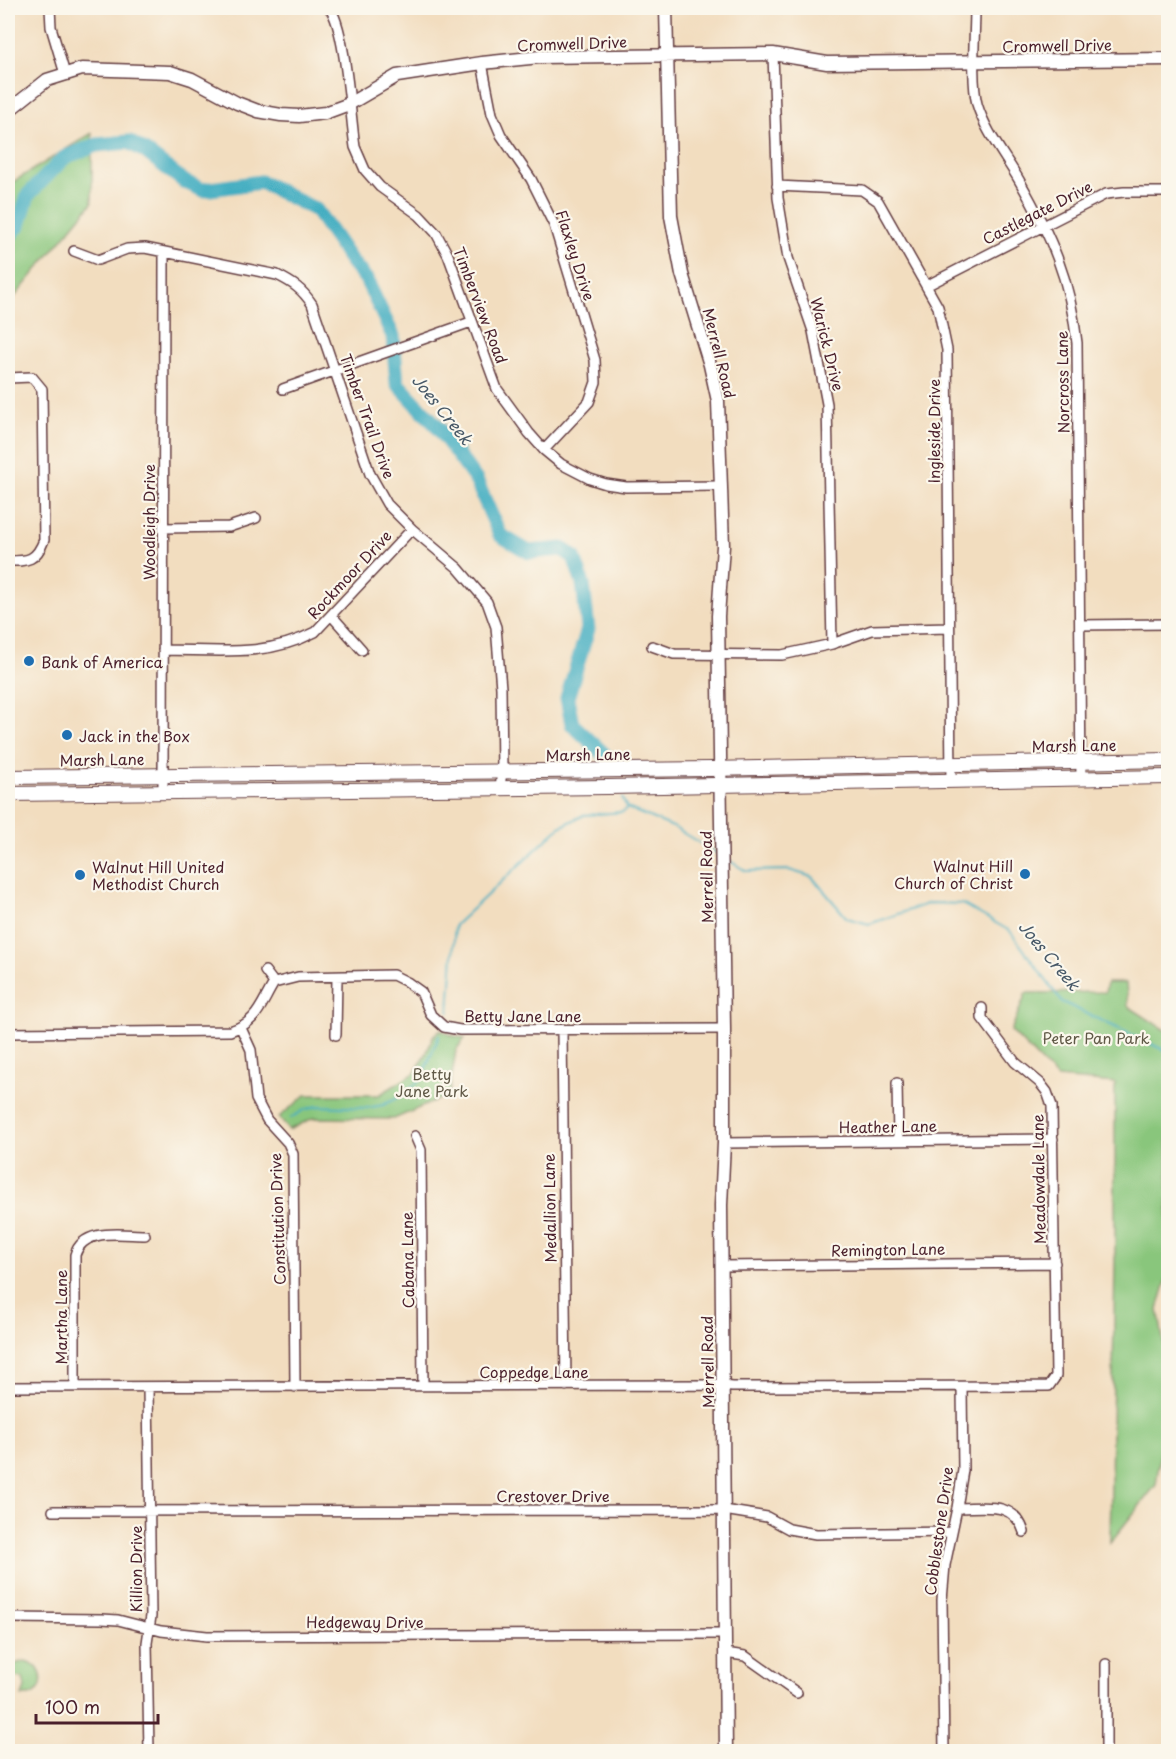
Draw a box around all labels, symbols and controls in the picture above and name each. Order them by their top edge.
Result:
street label: Cromwell Drive [517,30,627,56]
street label: Cromwell Drive [1002,33,1112,57]
street label: Castlegate Drive [978,174,1096,250]
street label: Flaxley Drive [551,207,601,303]
street label: Timberview Road [448,243,514,367]
street label: Warick Drive [805,295,851,393]
street label: Merrell Road [698,305,742,401]
street label: Norcross Lane [1050,330,1074,434]
street label: Timber Trail Drive [335,350,401,482]
water label: Joes Creek [407,369,480,450]
street label: Ingleside Drive [922,379,945,483]
street label: Woodleigh Drive [137,464,160,580]
street label: Rockmoor Drive [302,524,396,624]
place label: Bank of America [41,650,164,673]
marker: Bank of America [22,654,36,668]
place label: Jack in the Box [79,724,190,747]
marker: Jack in the Box [60,728,74,742]
street label: Marsh Lane [1032,733,1117,757]
street label: Marsh Lane [546,742,631,766]
street label: Marsh Lane [60,747,145,771]
street label: Merrell Road [694,831,718,923]
place label: Walnut Hill Church of Christ [894,854,1013,894]
place label: Walnut Hill United Methodist Church [92,855,224,895]
marker: Walnut Hill Church of Christ [1018,867,1032,881]
marker: Walnut Hill United Methodist Church [73,868,87,882]
water label: Joes Creek [1014,915,1087,996]
street label: Betty Jane Lane [464,1004,582,1027]
park label: Peter Pan Park [1042,1026,1150,1049]
park label: Betty Jane Park [396,1062,469,1102]
street label: Heather Lane [839,1114,937,1138]
street label: Meadowdale Lane [1025,1114,1051,1244]
street label: Constitution Drive [263,1153,291,1285]
street label: Medallion Lane [537,1153,561,1263]
street label: Cabana Lane [395,1211,419,1309]
street label: Remington Lane [831,1237,945,1261]
street label: Martha Lane [49,1270,72,1364]
street label: Merrell Road [695,1316,719,1408]
street label: Coppedge Lane [479,1360,589,1383]
street label: Cobblestone Drive [918,1465,958,1597]
street label: Crestover Drive [496,1484,610,1507]
street label: Killion Drive [124,1526,147,1612]
street label: Hedgeway Drive [306,1610,424,1633]
scale bar [36,1687,158,1725]
text: 100 m [45,1693,100,1720]

